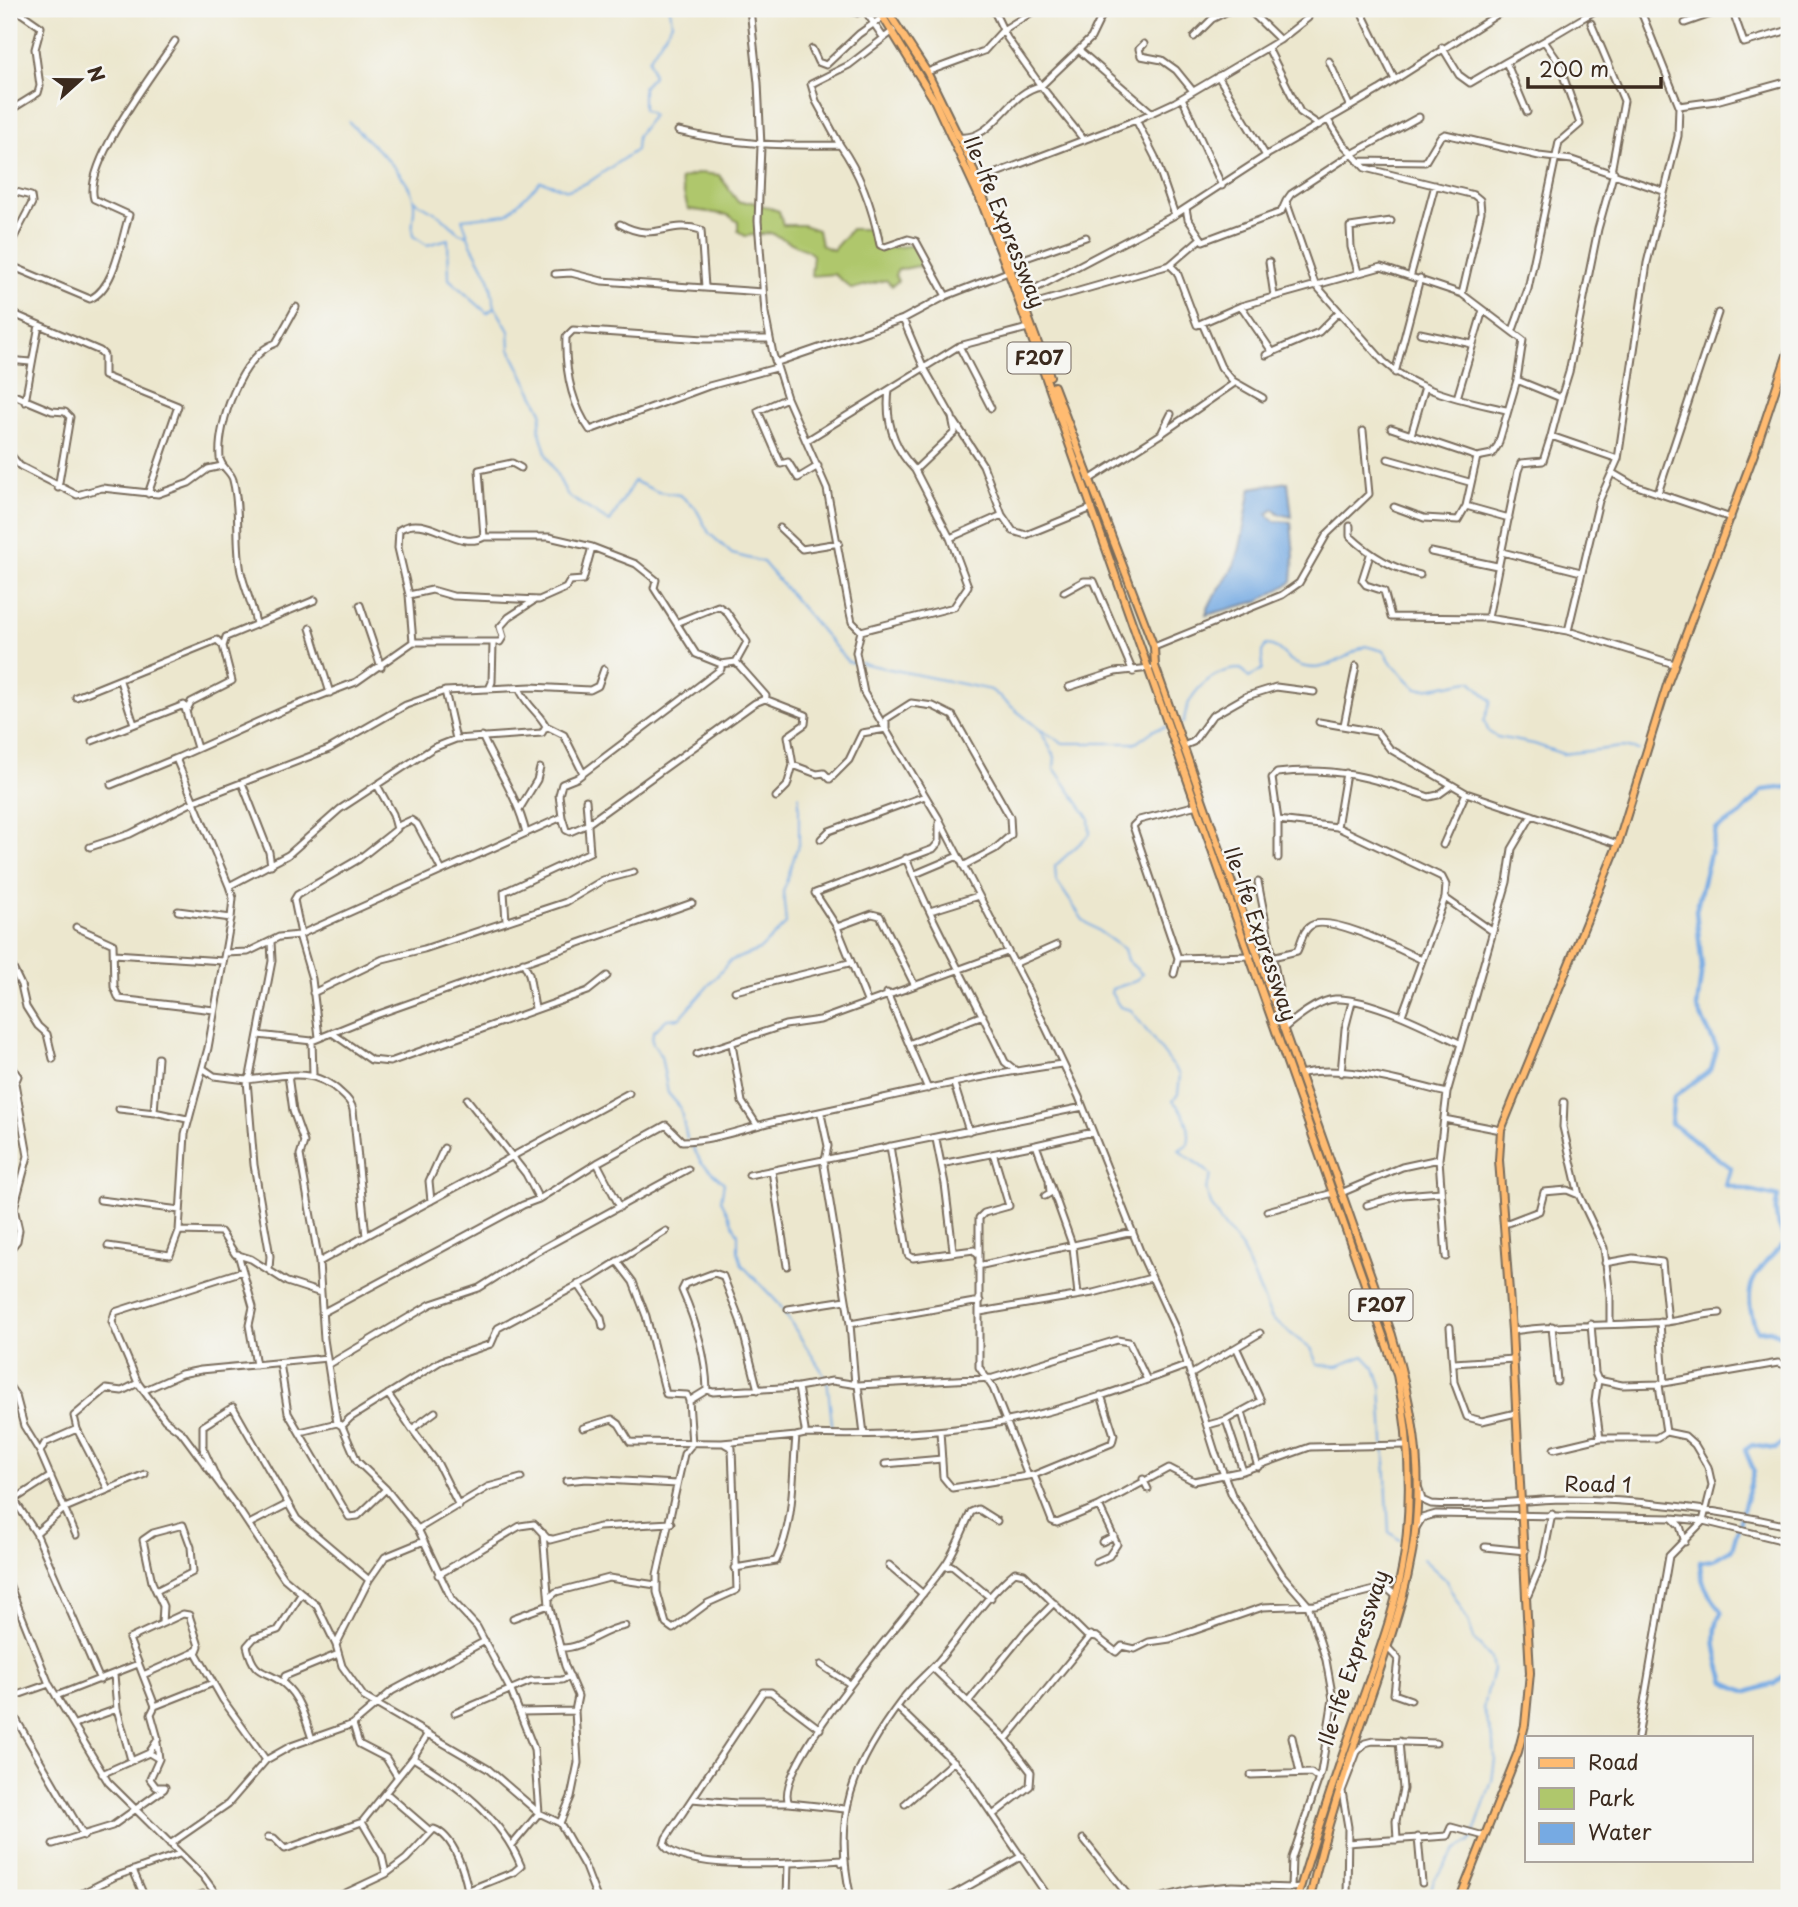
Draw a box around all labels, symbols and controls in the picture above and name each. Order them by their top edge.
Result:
north arrow [46,46,116,116]
scale bar [1528,46,1661,90]
text: 200 m [1539,52,1609,84]
text: N [81,62,113,86]
street label: Ile-Ife Expressway [957,130,1055,312]
road number: F207 [1007,342,1070,374]
street label: Ile-Ife Expressway [1217,841,1307,1025]
road number: F207 [1350,1289,1412,1320]
street label: Road 1 [1564,1466,1632,1500]
street label: Ile-Ife Expressway [1309,1565,1396,1749]
legend [1525,1736,1752,1862]
text: Road [1588,1745,1639,1777]
text: Park [1588,1781,1635,1813]
text: Water [1588,1815,1652,1847]

